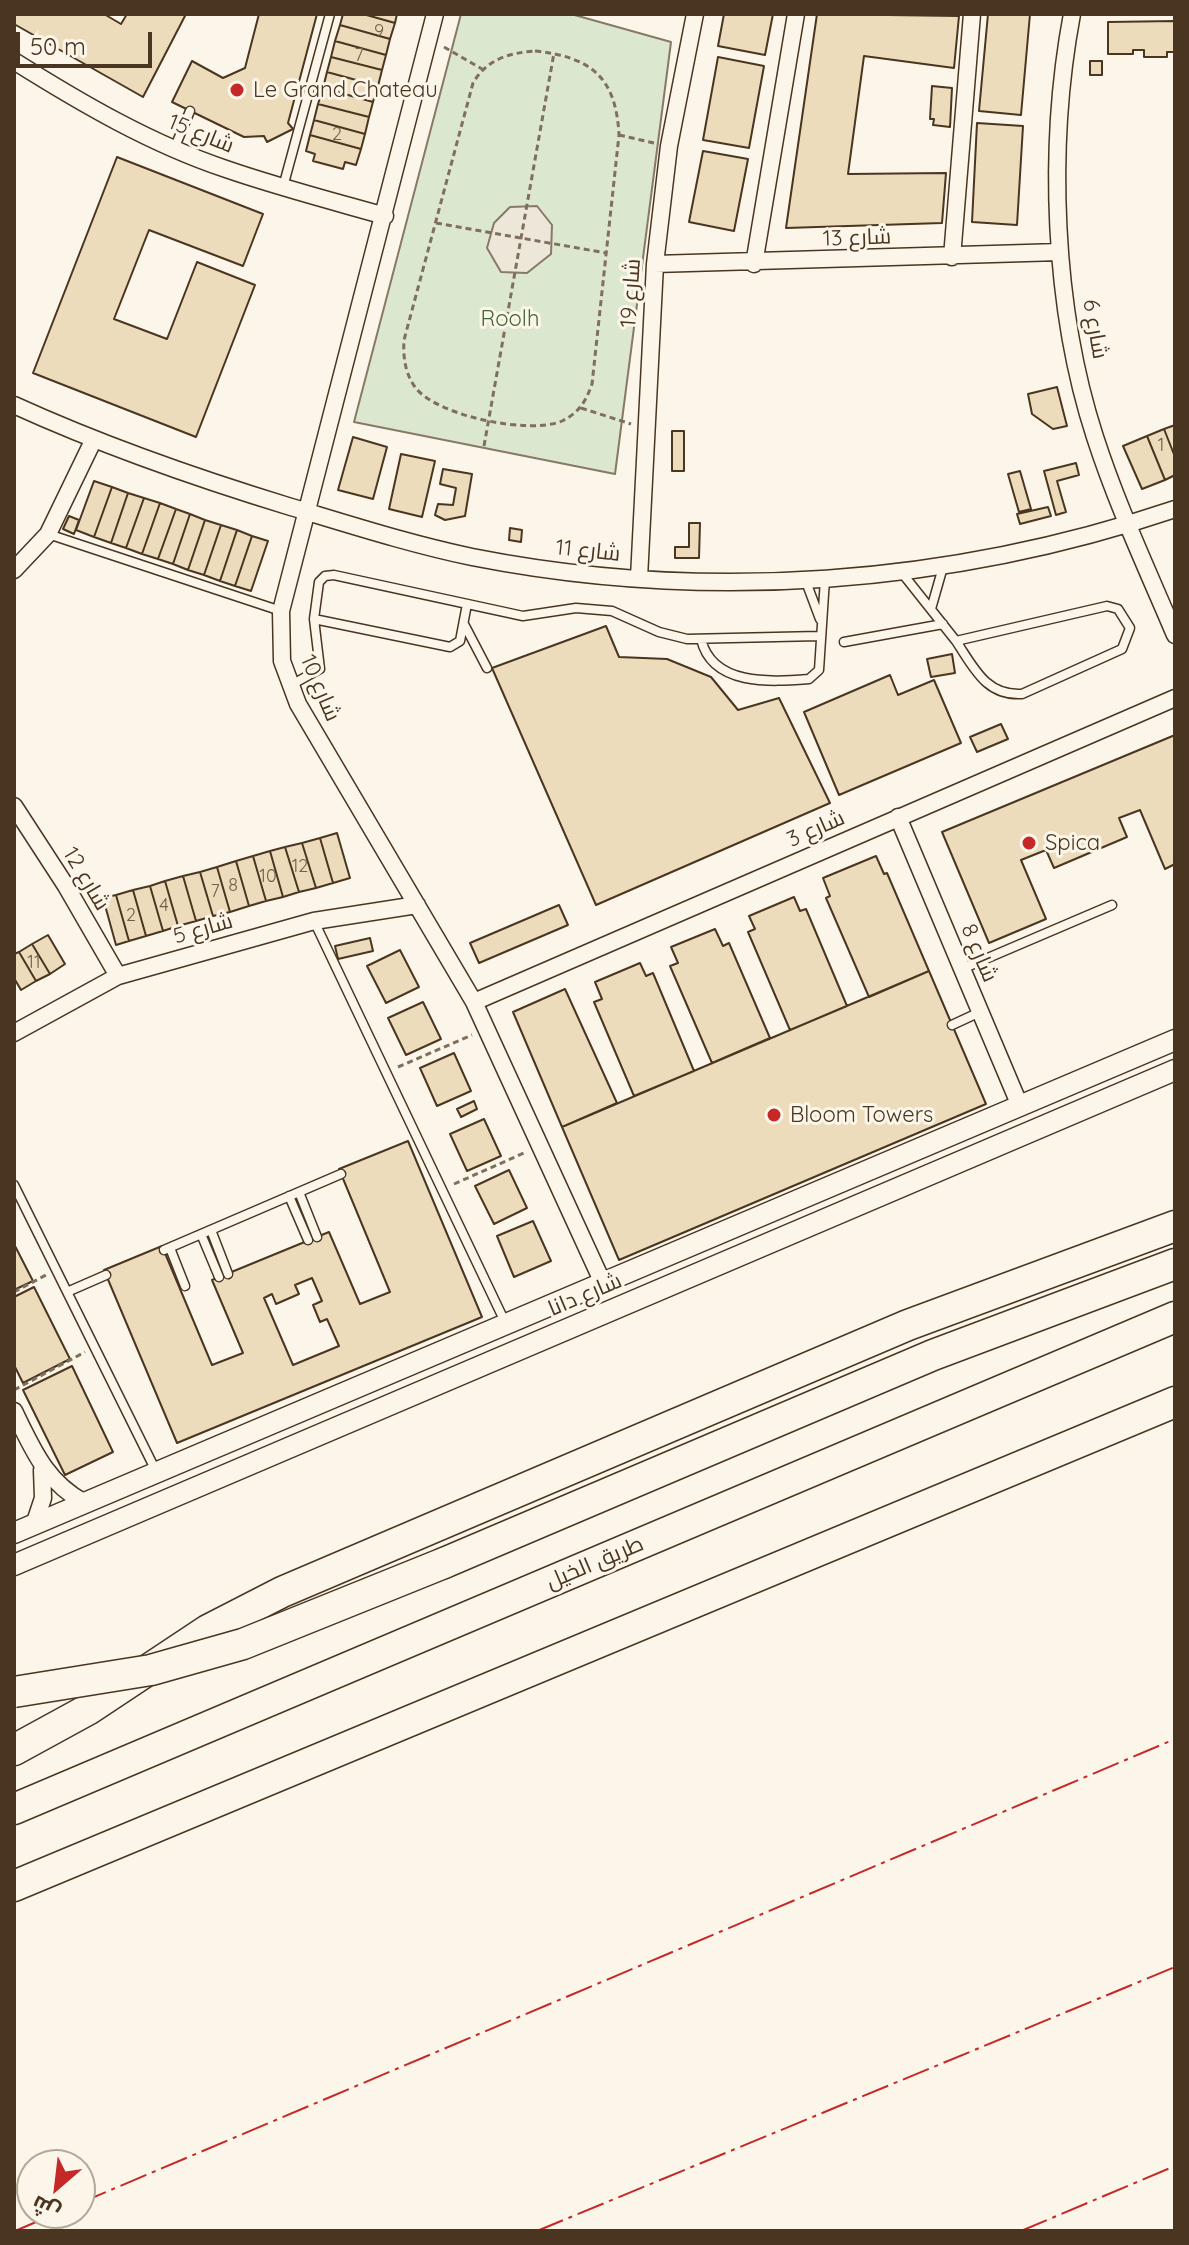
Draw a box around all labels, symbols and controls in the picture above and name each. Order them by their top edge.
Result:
scale bar [20,16,156,66]
house number: 9 [374,21,384,43]
text: 50 m [30,31,86,61]
house number: 7 [354,45,364,67]
place label: Le Grand Chateau [253,77,438,103]
marker: Le Grand Chateau [228,81,246,99]
street label: شارع 15 [164,109,238,159]
house number: 2 [332,124,342,146]
street label: شارع 13 [822,224,892,252]
street label: شارع 19 [615,258,647,328]
street label: شارع 6 [1077,297,1113,361]
park label: Roolh [481,306,539,332]
house number: 1 [1158,435,1164,457]
street label: شارع 11 [554,534,622,568]
street label: شارع 10 [294,651,346,725]
street label: شارع 3 [783,805,849,853]
place label: Spica [1045,830,1100,856]
marker: Spica [1020,834,1038,852]
street label: شارع 12 [57,843,115,915]
house number: 12 [292,856,308,878]
house number: 10 [259,866,277,888]
house number: 8 [228,875,238,897]
house number: 7 [210,881,220,903]
house number: 4 [159,895,169,917]
house number: 2 [126,905,136,927]
street label: شارع 5 [170,908,236,950]
street label: شارع 8 [955,920,1003,986]
house number: 11 [27,952,41,974]
place label: Bloom Towers [790,1102,933,1128]
marker: Bloom Towers [765,1106,783,1124]
street label: شارع دانا [544,1268,626,1322]
street label: طريق الخيل [542,1531,648,1595]
north arrow [16,2149,96,2229]
text: ش [27,2189,65,2227]

